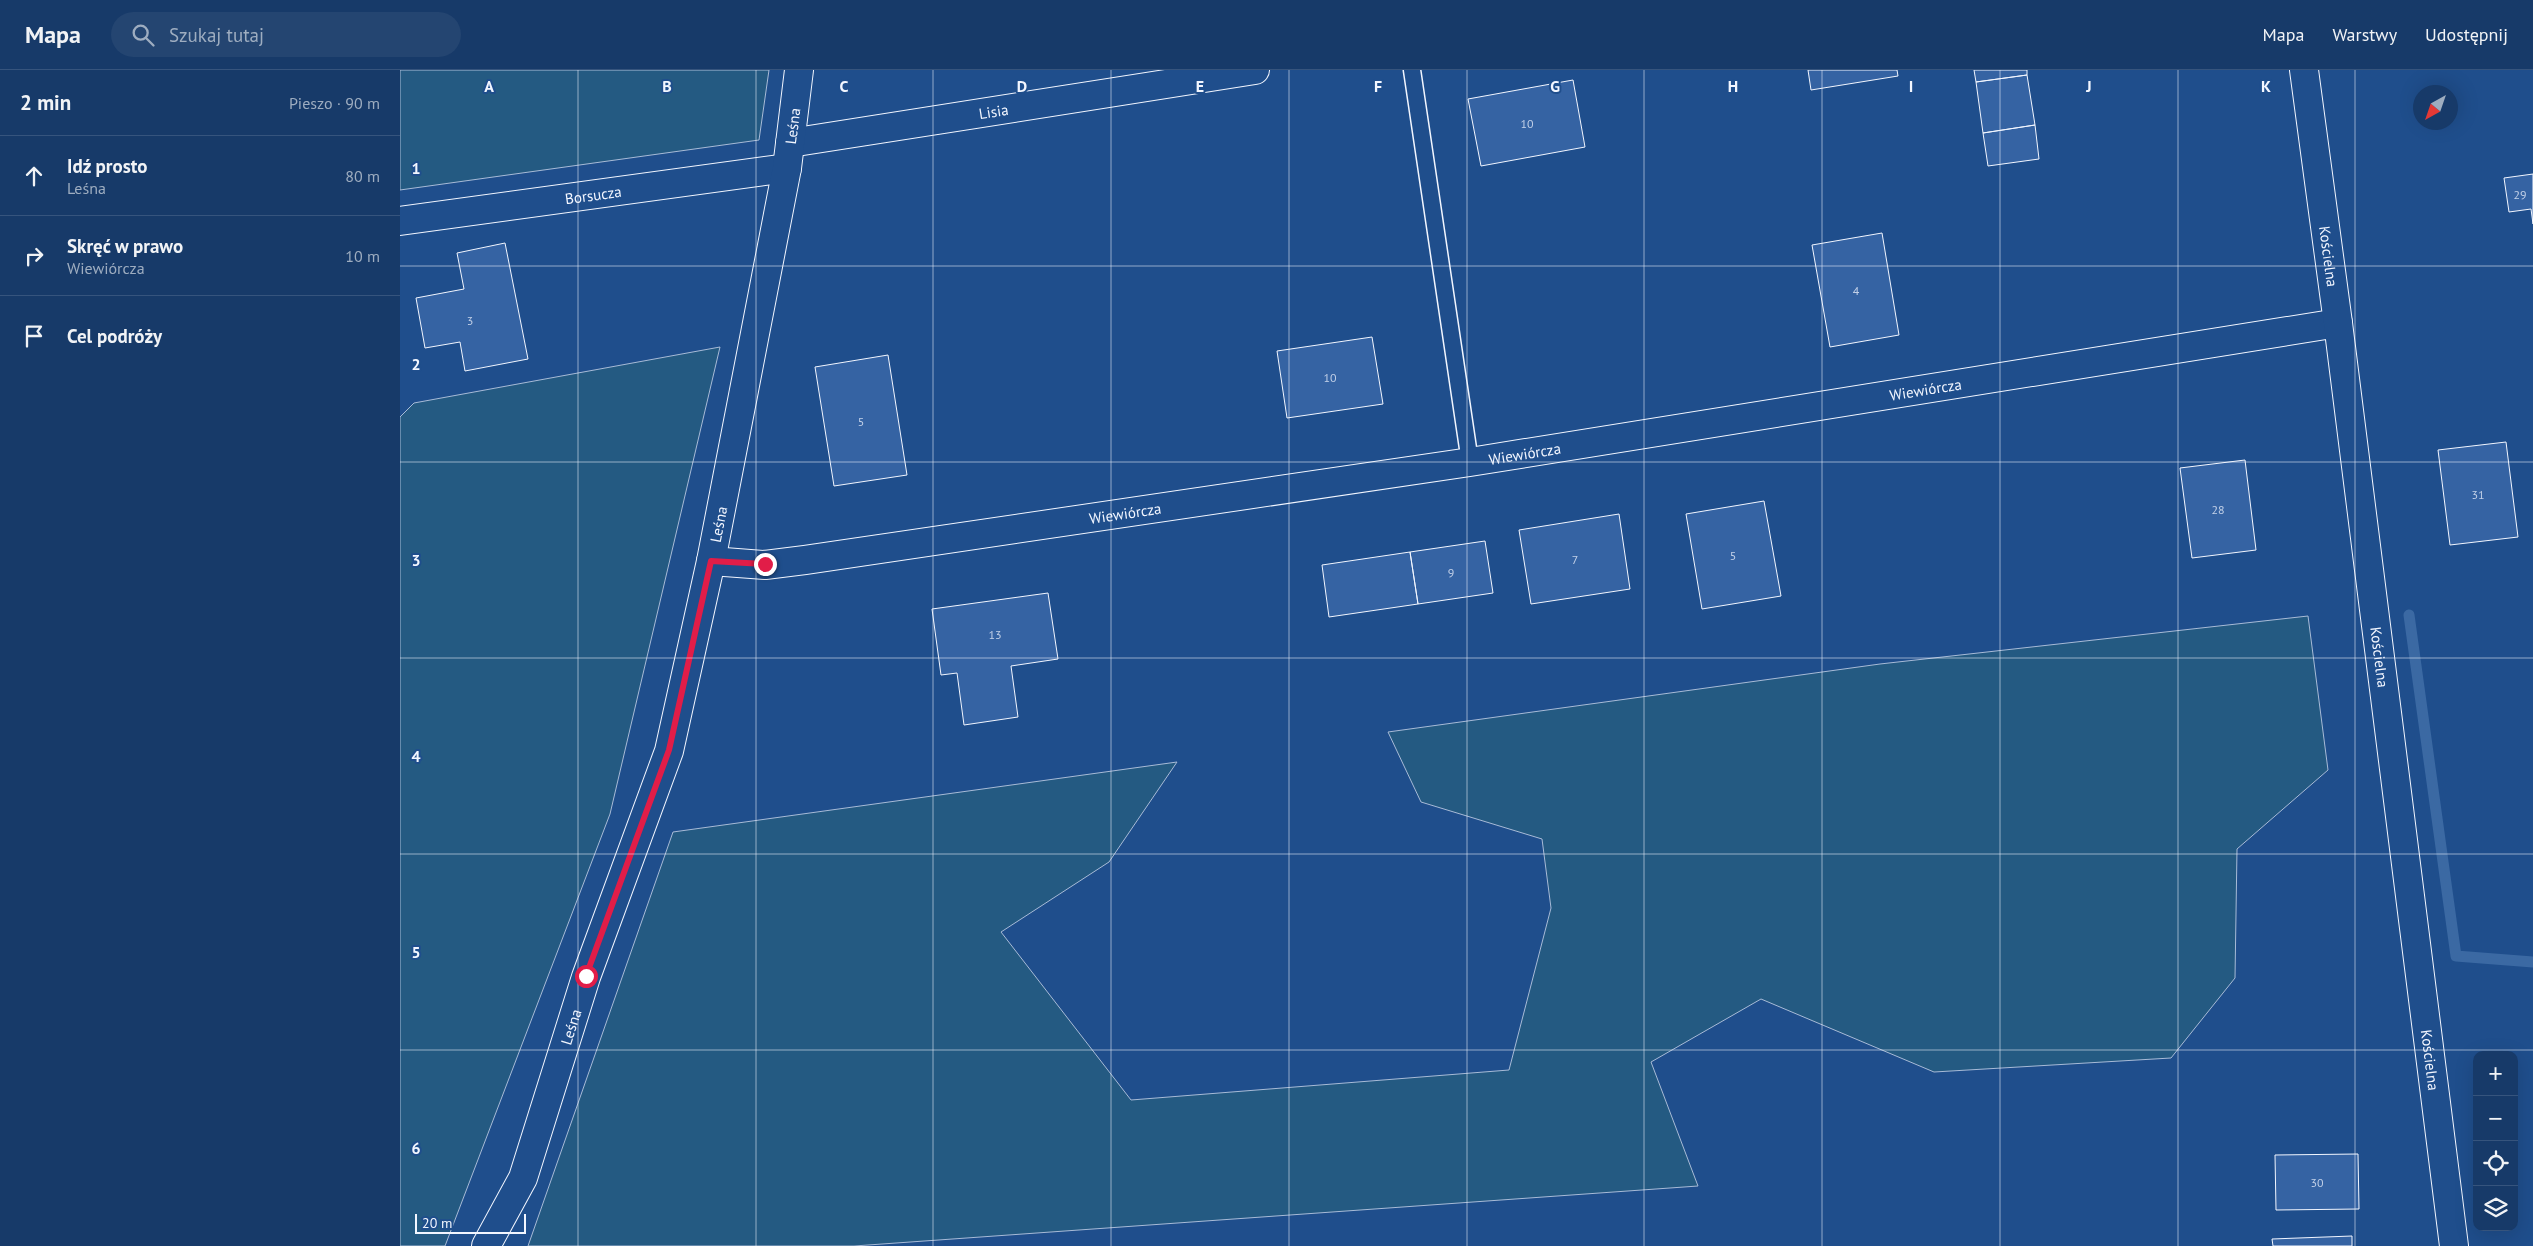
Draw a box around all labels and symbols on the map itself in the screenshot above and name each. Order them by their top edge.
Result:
text: A [484,76,494,96]
text: B [662,76,672,96]
text: C [840,76,849,96]
text: D [1017,76,1027,96]
text: E [1196,76,1204,96]
text: F [1374,76,1382,96]
text: G [1550,76,1560,96]
text: H [1728,76,1738,96]
text: I [1909,76,1913,96]
text: J [2085,76,2092,96]
text: K [2261,76,2271,96]
north arrow [2413,85,2458,130]
street label: Lisia [977,99,1010,123]
street label: Leśna [780,107,804,145]
house number: 10 [1520,116,1534,131]
text: 1 [411,158,421,178]
street label: Borsucza [564,181,623,208]
house number: 29 [2513,187,2527,202]
street label: Kościelna [2316,225,2343,288]
house number: 4 [1853,283,1860,298]
house number: 3 [467,313,473,328]
text: 2 [411,354,421,374]
house number: 10 [1323,370,1337,385]
street label: Wiewiórcza [1888,374,1963,404]
house number: 5 [858,414,864,429]
street label: Wiewiórcza [1487,438,1562,468]
house number: 31 [2471,487,2485,502]
street label: Wiewiórcza [1088,498,1163,528]
house number: 28 [2211,502,2225,517]
street label: Leśna [705,504,731,544]
house number: 5 [1730,548,1736,563]
text: 3 [411,550,421,570]
house number: 7 [1572,552,1578,567]
route end [754,553,777,576]
house number: 9 [1448,565,1454,580]
street label: Kościelna [2367,626,2393,689]
house number: 13 [988,627,1002,642]
text: 4 [411,746,421,766]
text: 5 [411,942,421,962]
route start [575,965,598,988]
street label: Leśna [556,1006,585,1047]
street label: Kościelna [2417,1028,2444,1092]
text: 6 [411,1138,421,1158]
house number: 30 [2310,1175,2324,1190]
scale bar [415,1211,526,1234]

